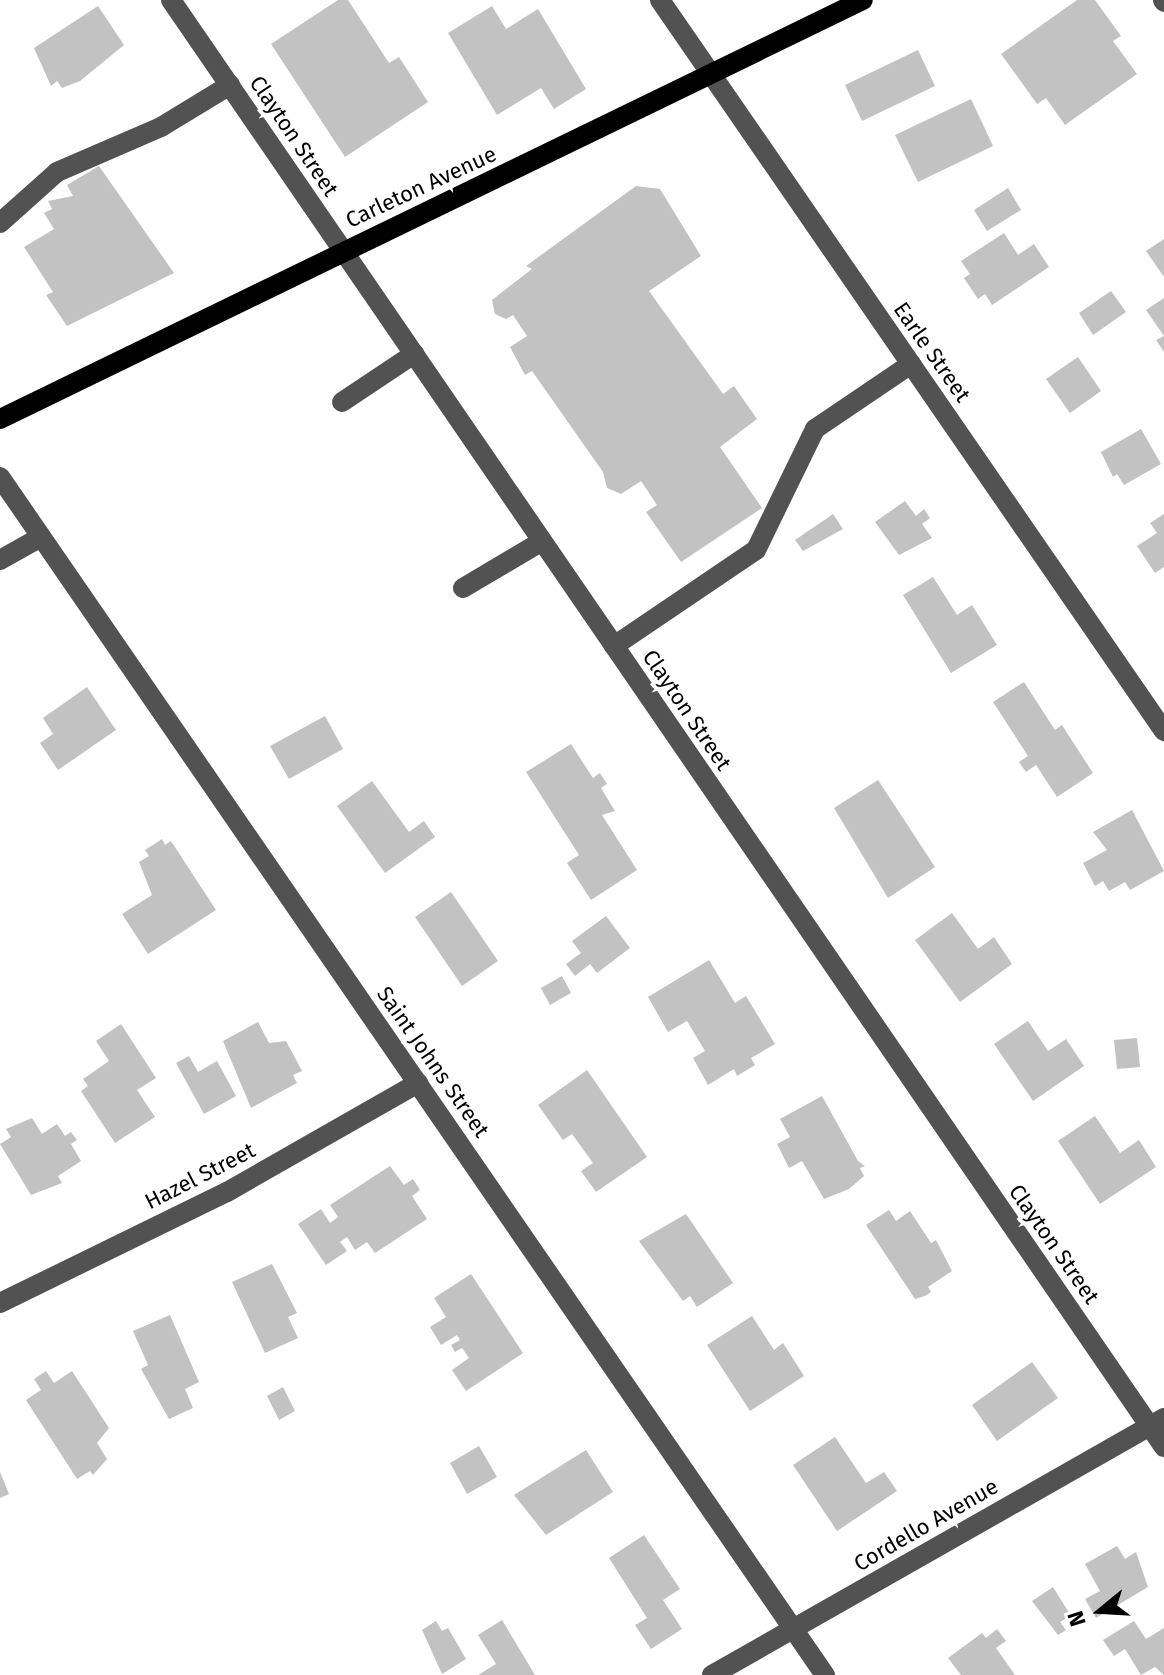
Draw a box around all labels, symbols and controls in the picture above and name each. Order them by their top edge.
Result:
street label: Clayton Street [244,71,344,201]
street label: Carleton Avenue [342,141,500,233]
street label: Earle Street [888,297,976,407]
street label: Clayton Street [637,645,737,775]
street label: Saint Johns Street [371,982,495,1142]
street label: Hazel Street [140,1137,260,1215]
street label: Clayton Street [1003,1179,1105,1309]
street label: Cordello Avenue [849,1473,1003,1577]
north arrow [1060,1571,1140,1651]
text: N [1062,1607,1092,1630]

